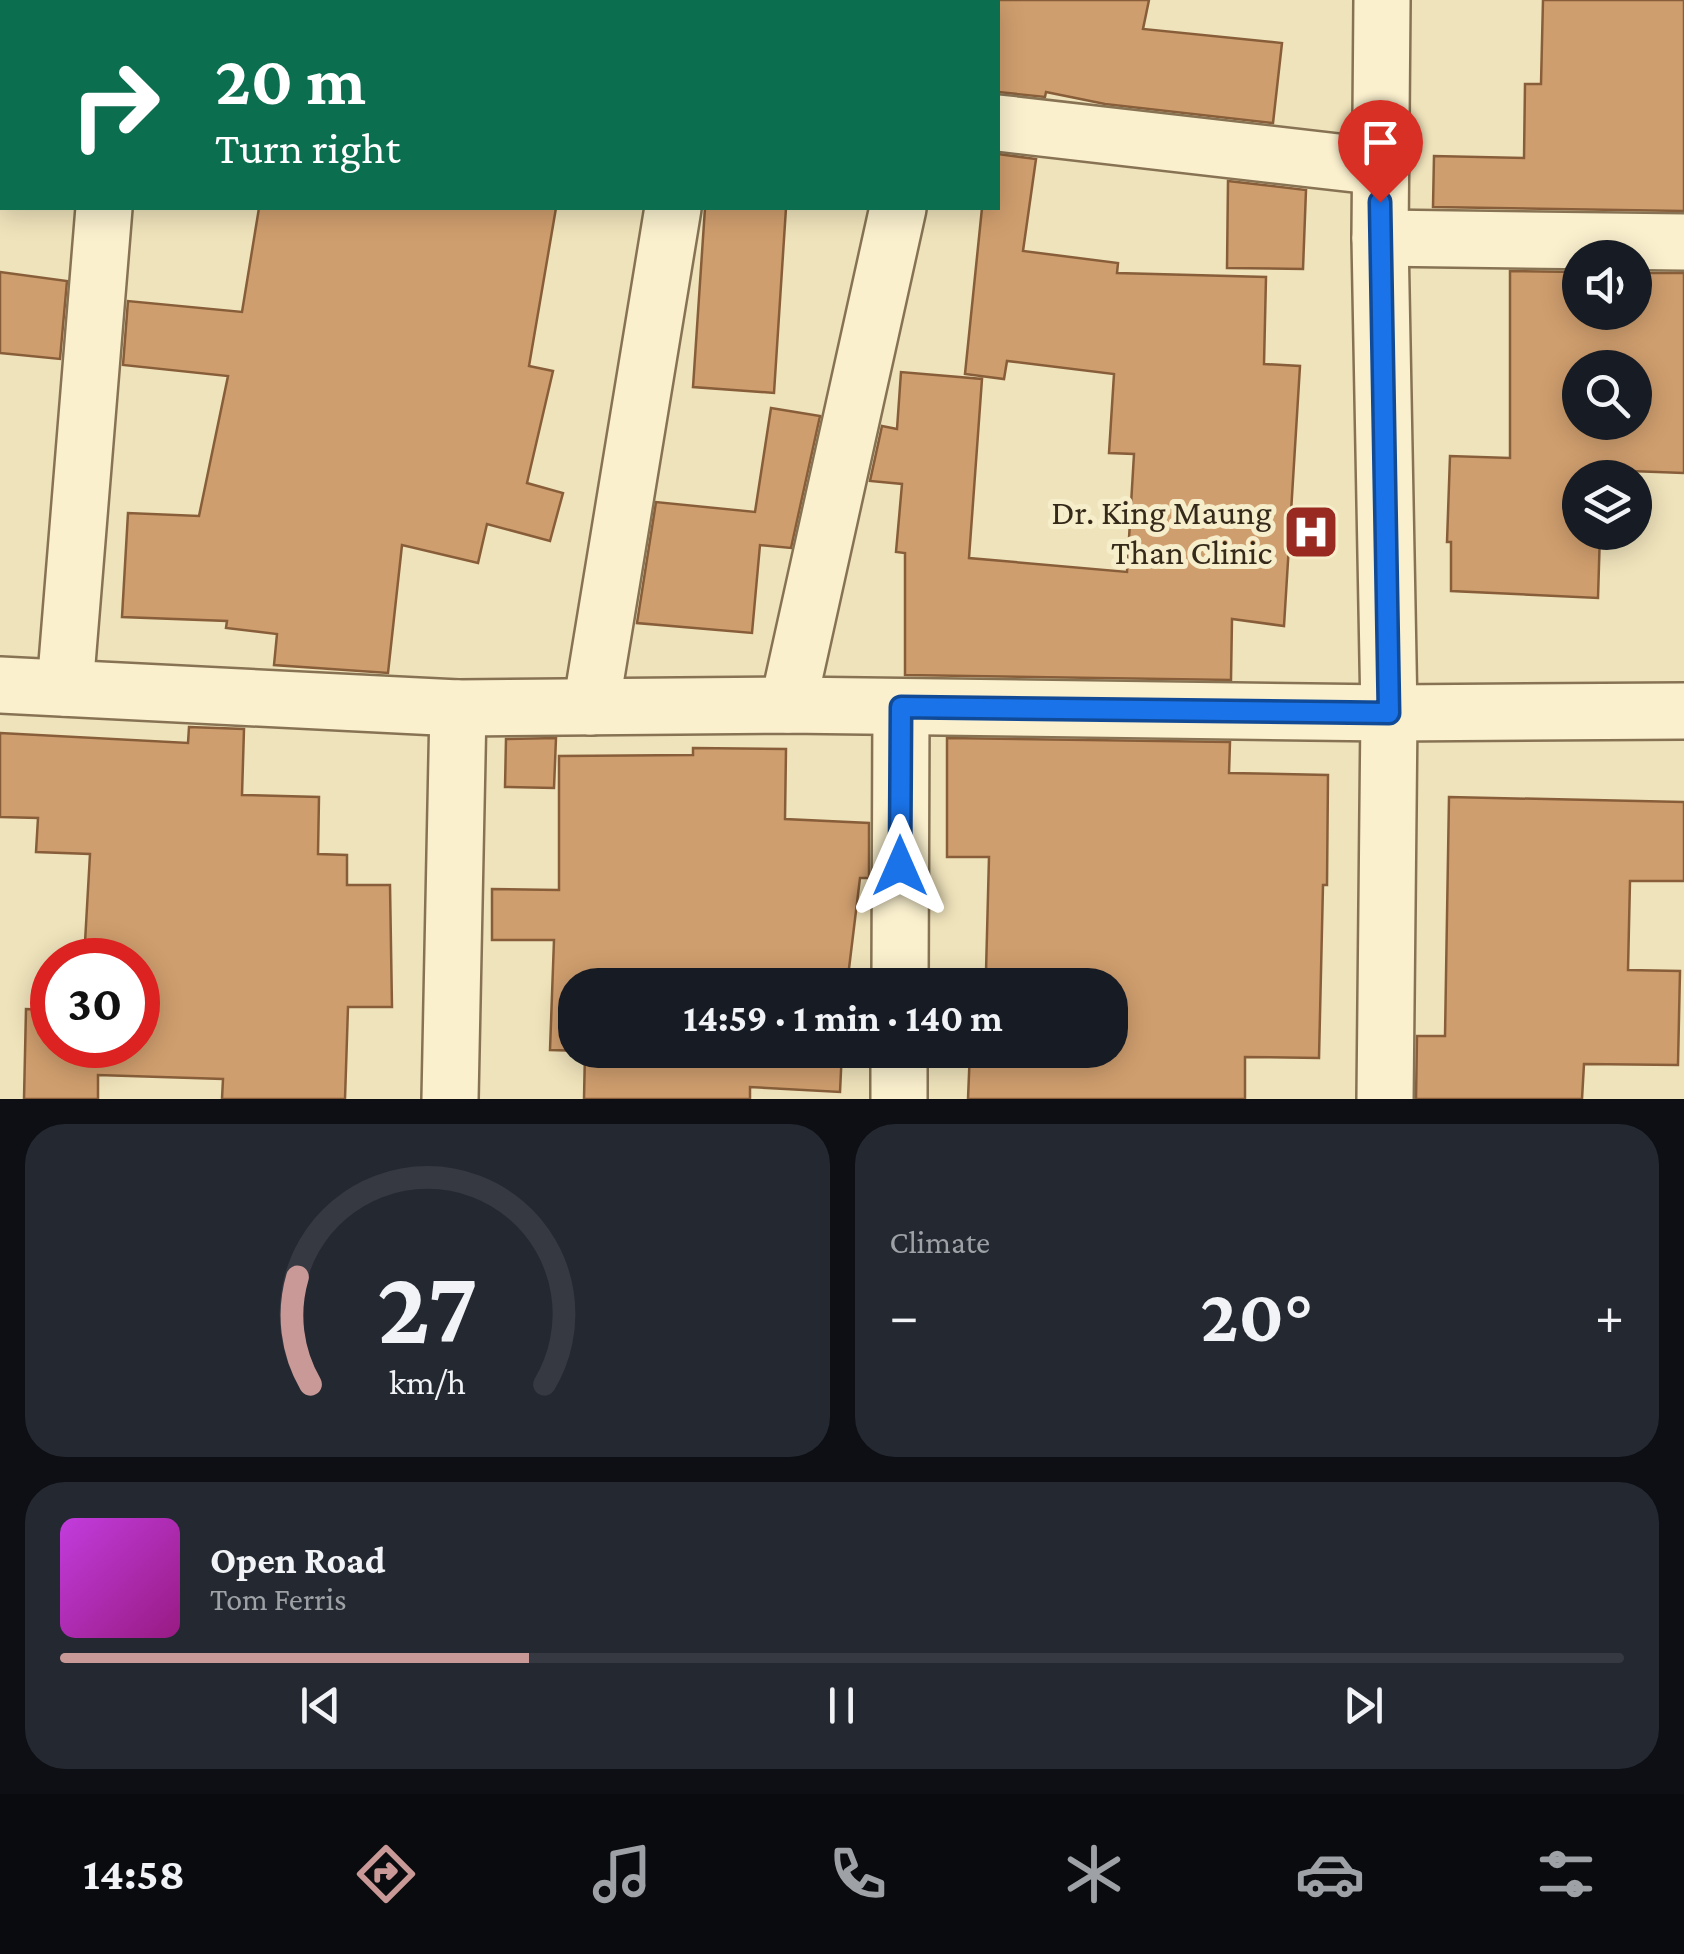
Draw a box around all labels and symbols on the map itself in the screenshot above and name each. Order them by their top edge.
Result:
pin [1338,100,1423,203]
place label: Dr. King Maung Than Clinic [1051,493,1272,572]
hospital icon: Dr. King Maung Than Clinic [1281,502,1341,562]
position arrow [848,814,952,918]
speed limit sign: 30 [30,938,160,1068]

